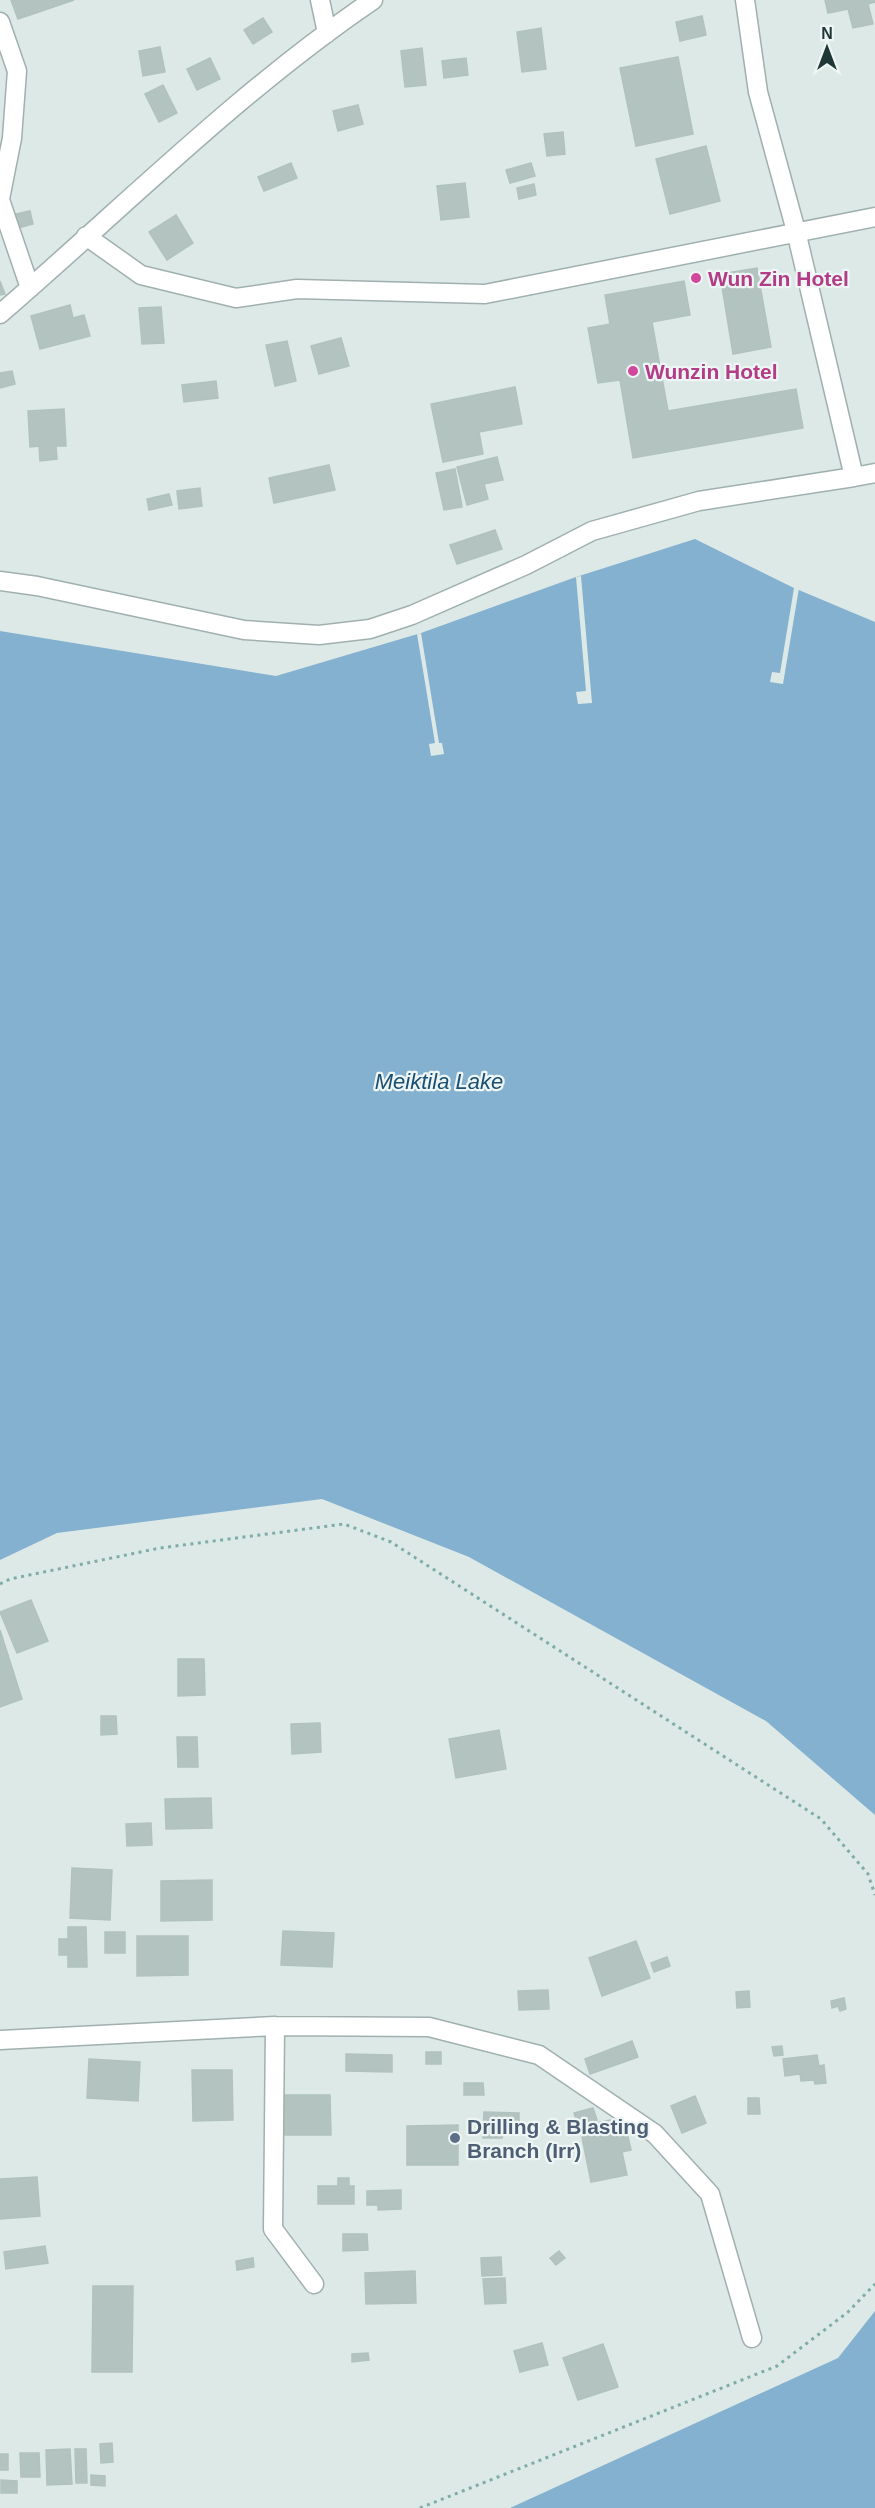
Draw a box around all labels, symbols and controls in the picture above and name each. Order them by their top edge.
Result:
north arrow [797,18,857,78]
text: N [821,25,833,42]
place label: Wun Zin Hotel [708,267,849,290]
marker: Wun Zin Hotel [689,271,703,285]
place label: Wunzin Hotel [645,360,778,383]
marker: Wunzin Hotel [626,364,640,378]
water label: Meiktila Lake [375,1069,503,1094]
place label: Drilling & Blasting Branch (Irr) [467,2115,649,2162]
marker: Drilling & Blasting Branch (Irr) [448,2131,462,2145]

